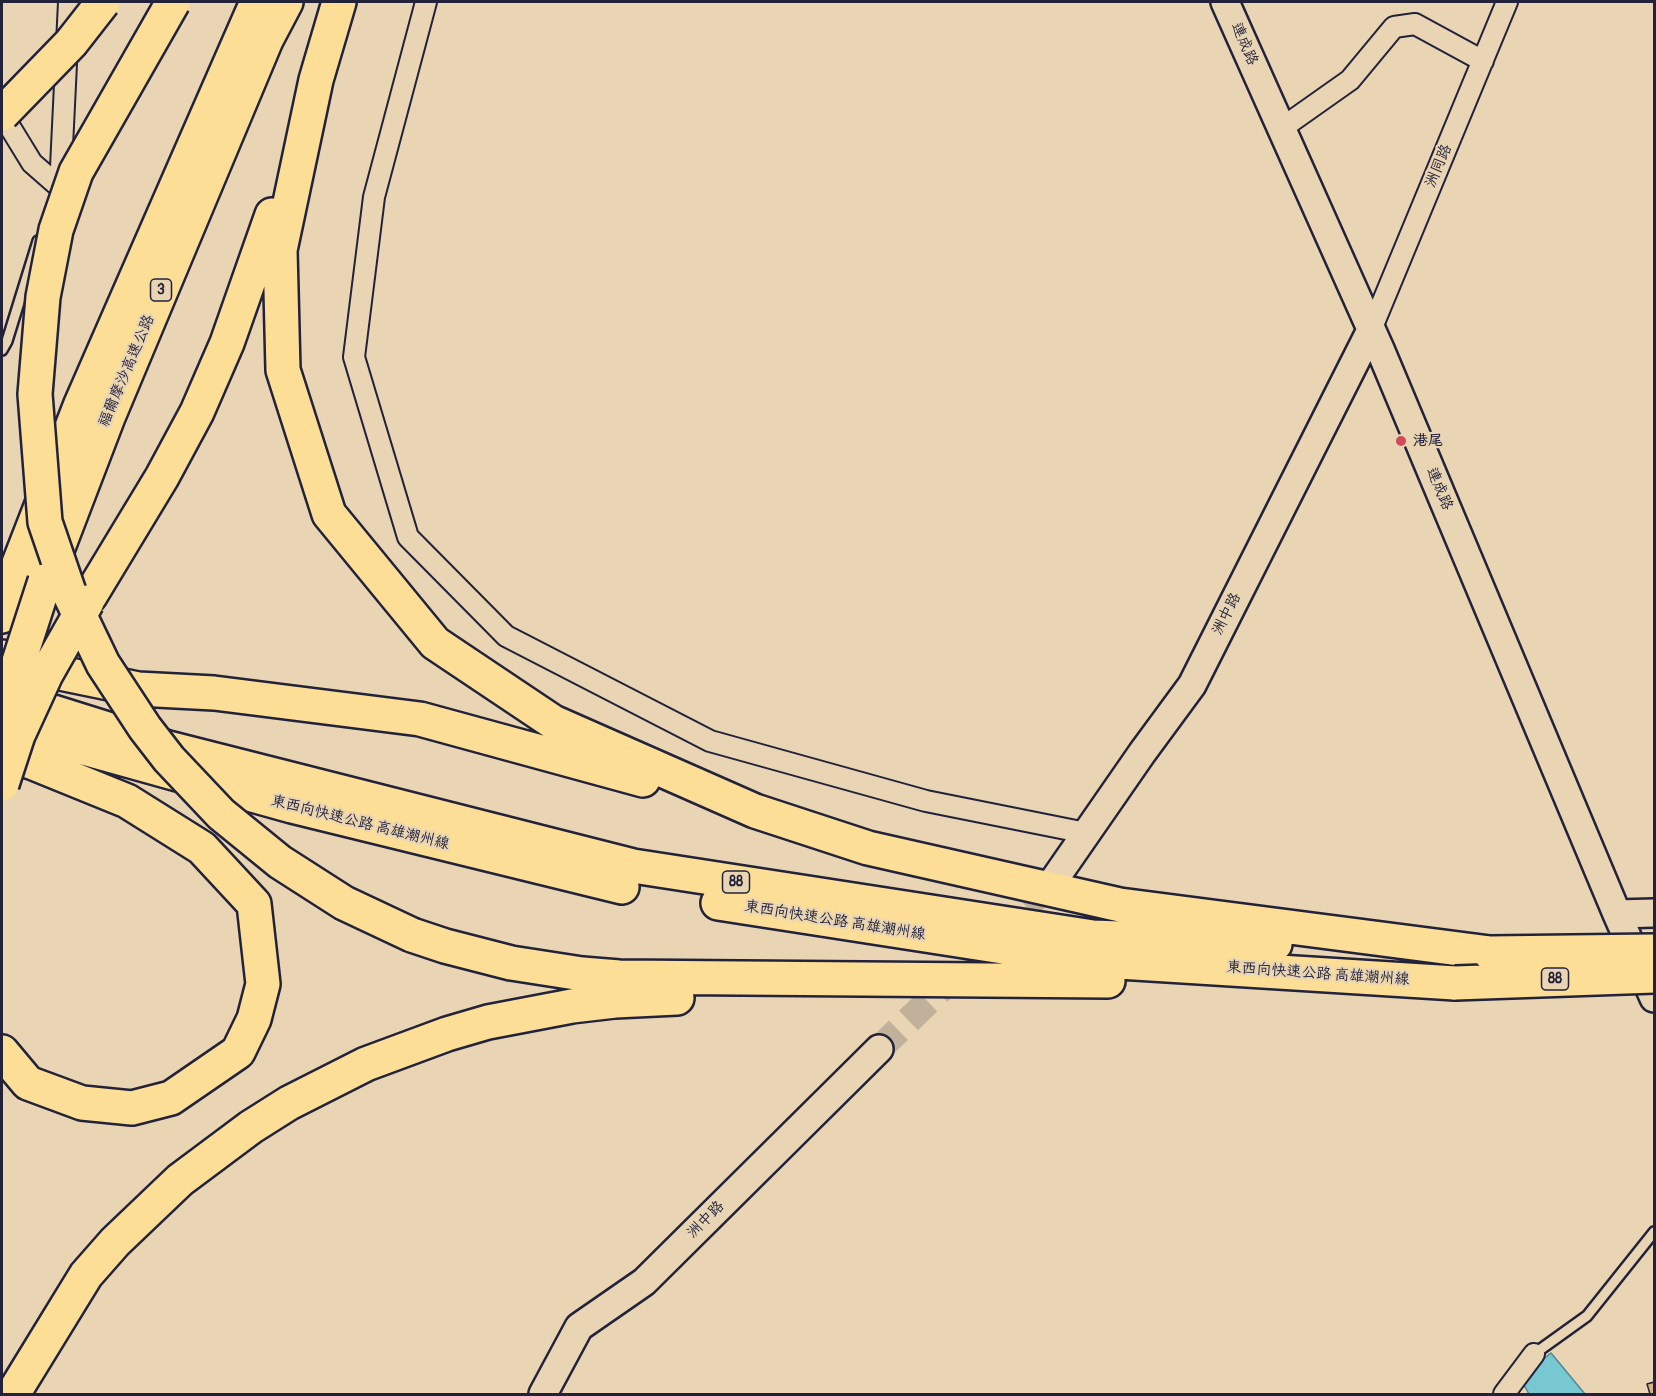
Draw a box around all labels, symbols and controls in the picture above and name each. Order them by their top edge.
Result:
street label: 連成路 [1227,20,1261,68]
street label: 洲同路 [1422,142,1456,190]
road number: 3 [150,279,172,301]
street label: 福爾摩沙高速公路 [95,312,159,430]
place label: 港尾 [1413,432,1443,450]
marker: 港尾 [1394,434,1408,448]
street label: 連成路 [1422,465,1456,513]
street label: 洲中路 [1209,590,1245,638]
street label: 東西向快速公路 高雄潮州線 [269,792,451,854]
road number: 88 [722,871,750,893]
street label: 東西向快速公路 高雄潮州線 [743,898,927,944]
street label: 東西向快速公路 高雄潮州線 [1226,959,1410,989]
road number: 88 [1542,968,1568,990]
street label: 洲中路 [684,1198,728,1242]

